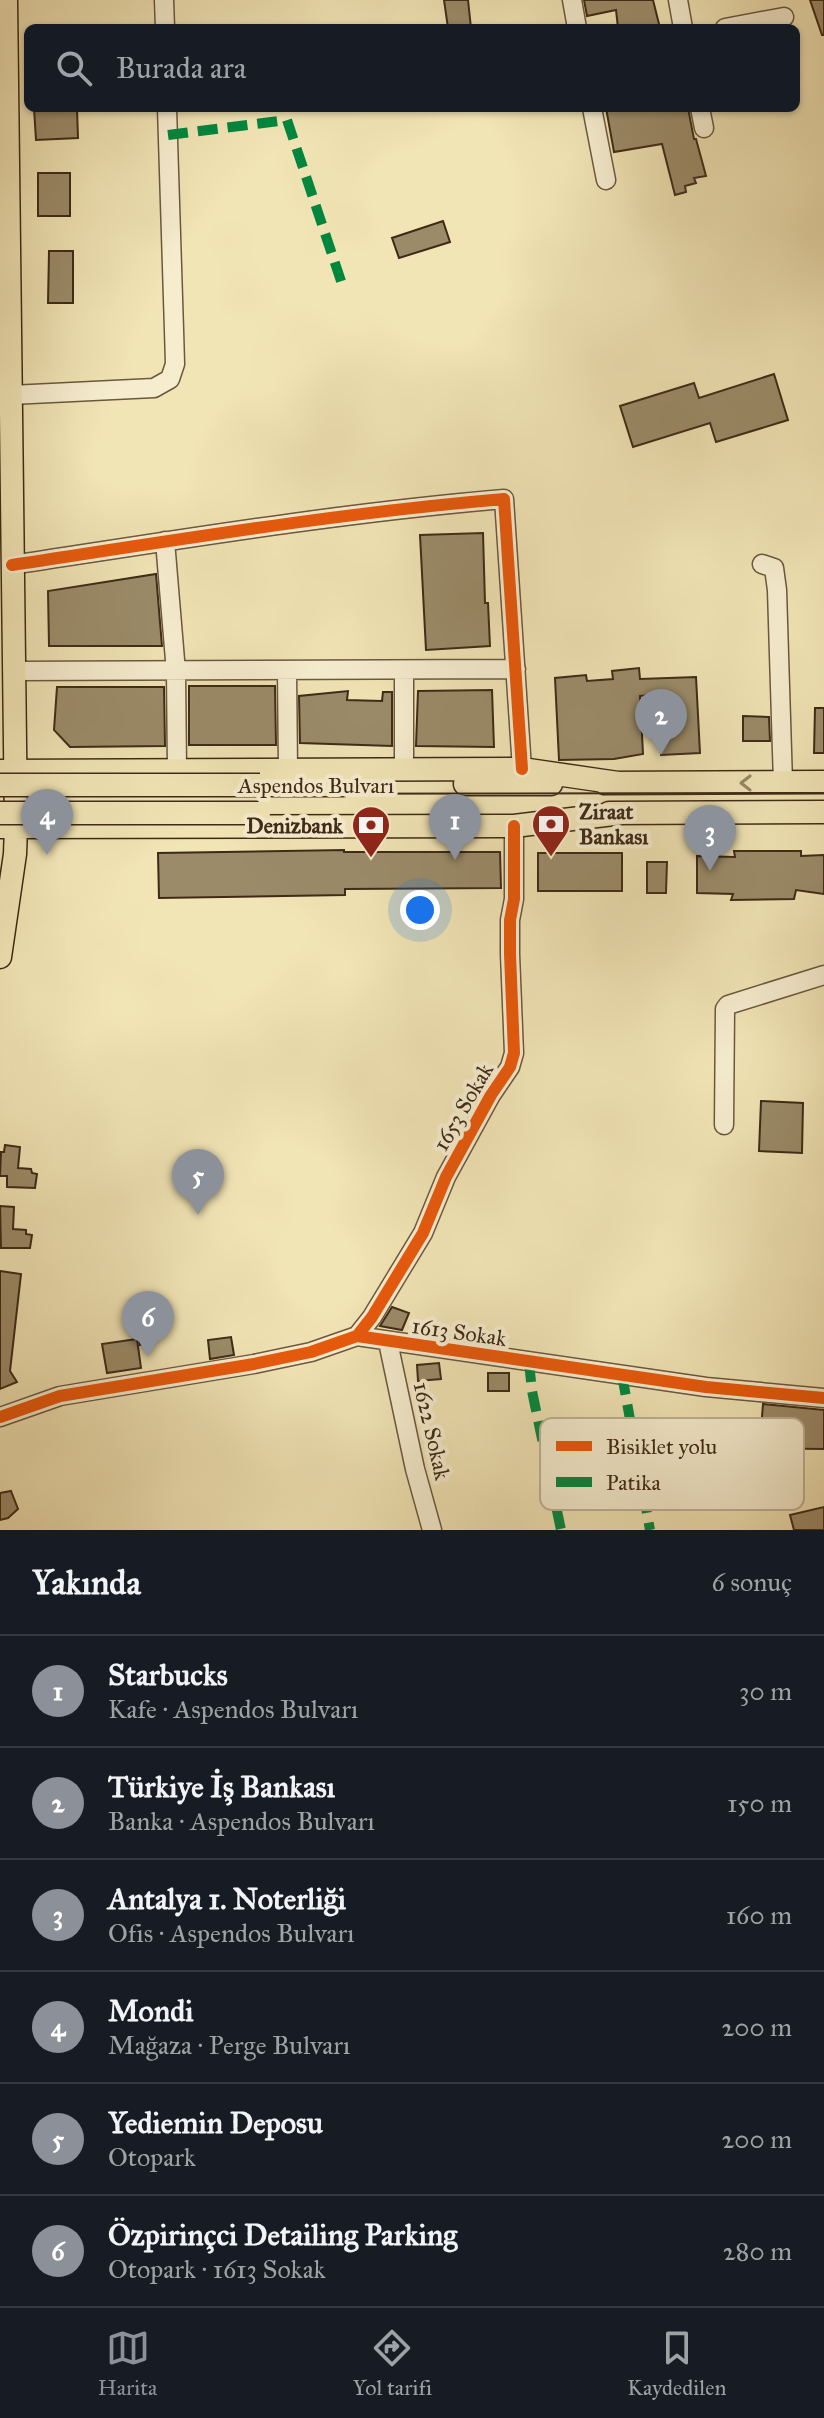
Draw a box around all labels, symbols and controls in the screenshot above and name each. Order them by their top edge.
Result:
search box [24,24,800,112]
icon: search [52,46,96,90]
text: Burada ara [116,50,247,86]
pin: 2 [635,689,687,755]
street label: Aspendos Bulvarı [237,772,394,799]
one-way arrow [739,774,752,792]
pin: 4 [21,789,73,855]
pin: 1 [429,794,481,860]
place label: Ziraat Bankası [579,798,649,850]
bank icon: Ziraat Bankası [530,803,572,858]
bank icon: Denizbank [350,804,392,859]
pin: 3 [684,805,736,871]
place label: Denizbank [246,812,344,839]
your location [400,890,440,930]
street label: 1653 Sokak [427,1057,499,1156]
pin: 5 [172,1149,224,1215]
pin: 6 [122,1291,174,1357]
street label: 1613 Sokak [410,1312,509,1352]
street label: 1622 Sokak [408,1379,457,1483]
legend [540,1418,804,1510]
text: Bisiklet yolu [606,1433,718,1460]
text: Patika [606,1469,662,1496]
text: Yakında [32,1562,141,1603]
text: 6 sonuç [712,1566,792,1598]
text: Starbucks [108,1657,228,1693]
text: 1 [53,1675,63,1707]
text: 30 m [739,1675,792,1707]
text: Kafe · Aspendos Bulvarı [108,1693,358,1725]
text: Türkiye İş Bankası [108,1769,335,1805]
text: 2 [52,1787,64,1819]
text: 150 m [727,1787,792,1819]
text: Banka · Aspendos Bulvarı [108,1805,375,1837]
text: Antalya 1. Noterliği [108,1881,346,1917]
text: 3 [53,1899,63,1931]
text: 160 m [726,1899,792,1931]
text: Ofis · Aspendos Bulvarı [108,1917,355,1949]
text: Mondi [108,1993,193,2029]
text: 4 [51,2011,65,2043]
text: 200 m [721,2011,792,2043]
text: Mağaza · Perge Bulvarı [108,2029,350,2061]
text: Yediemin Deposu [108,2105,323,2141]
text: 5 [52,2123,64,2155]
text: 200 m [721,2123,792,2155]
text: Otopark [108,2141,196,2173]
text: Özpirinçci Detailing Parking [108,2217,457,2253]
text: 6 [51,2235,65,2267]
text: 280 m [723,2235,792,2267]
text: Otopark · 1613 Sokak [108,2253,326,2285]
tab: Harita [98,2326,157,2401]
tab: Yol tarifi [353,2326,432,2401]
tab: Kaydedilen [627,2326,726,2401]

